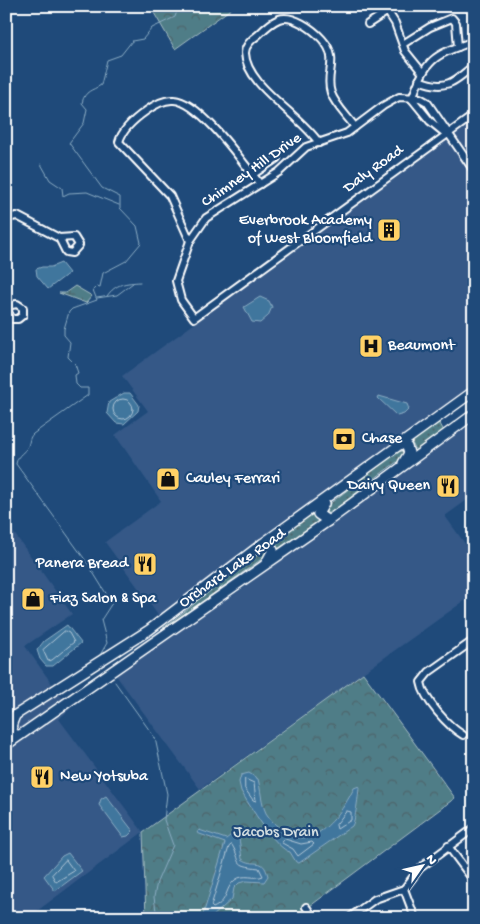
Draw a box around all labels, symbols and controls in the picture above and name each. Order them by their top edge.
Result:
street label: Chimney Hill Drive [198,129,306,213]
street label: Daly Road [340,141,409,199]
place label: Everbrook Academy of West Bloomfield [239,212,374,249]
building icon: Everbrook Academy of West Bloomfield [376,217,402,243]
hospital icon: Beaumont [358,333,384,359]
place label: Beaumont [387,337,456,356]
bank icon: Chase [331,426,357,452]
place label: Chase [362,430,403,449]
shop icon: Cauley Ferrari [155,466,181,492]
place label: Cauley Ferrari [186,470,280,489]
restaurant icon: Dairy Queen [435,473,461,499]
place label: Dairy Queen [347,477,430,496]
street label: Orchard Lake Road [176,524,291,613]
restaurant icon: Panera Bread [132,551,158,577]
place label: Panera Bread [35,555,130,574]
shop icon: Fiaz Salon & Spa [20,586,46,612]
place label: Fiaz Salon & Spa [49,590,157,609]
restaurant icon: New Yotsuba [29,764,55,790]
place label: New Yotsuba [60,768,149,787]
park label: Jacobs Drain [233,824,319,843]
north arrow [398,842,448,892]
text: N [421,852,440,869]

